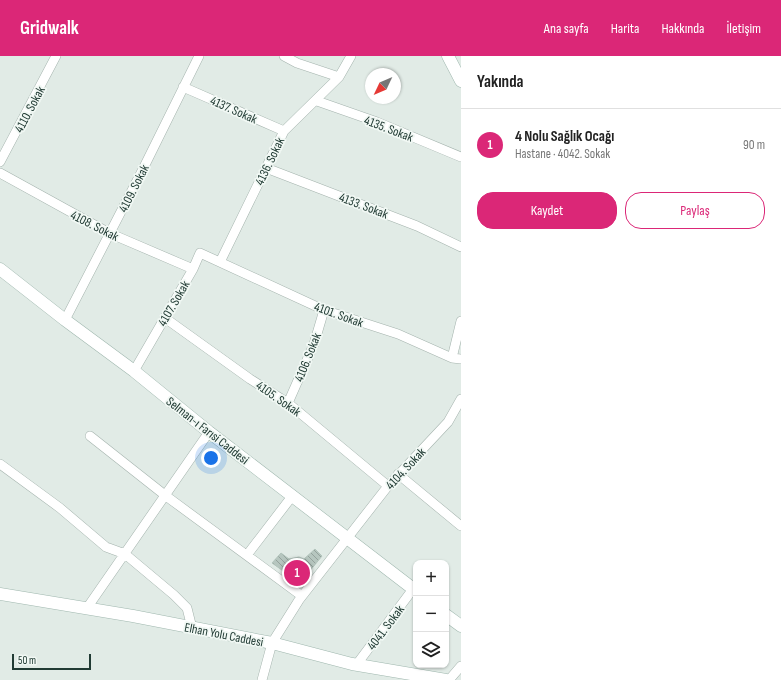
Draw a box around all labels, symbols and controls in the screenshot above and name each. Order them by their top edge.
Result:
text: Gridwalk [20,17,79,40]
text: Ana sayfa [544,20,589,37]
text: Harita [611,20,639,37]
text: Hakkında [661,20,704,37]
text: İletişim [726,20,761,37]
north arrow [365,68,401,104]
text: Yakında [477,72,524,92]
street label: 4110. Sokak [11,83,49,135]
street label: 4137. Sokak [208,92,260,127]
street label: 4135. Sokak [362,112,415,146]
text: 4 Nolu Sağlık Ocağı [515,127,614,146]
street label: 4136. Sokak [251,135,288,188]
text: 1 [487,137,493,153]
text: 90 m [743,137,765,153]
text: Hastane · 4042. Sokak [515,146,610,162]
street label: 4109. Sokak [115,162,153,215]
street label: 4133. Sokak [337,189,391,223]
button: Kaydet [477,192,617,229]
button: Paylaş [625,192,765,229]
street label: 4108. Sokak [68,207,121,245]
street label: 4107. Sokak [154,278,193,329]
street label: 4101. Sokak [312,299,365,331]
street label: 4106. Sokak [291,330,325,384]
street label: 4105. Sokak [253,378,304,420]
street label: Selman-ı Farısi Caddesi [163,394,252,468]
street label: 4104. Sokak [382,444,429,493]
your location [201,448,221,468]
pin: 1 [284,558,310,588]
map controls [413,560,449,668]
button: + [413,560,449,596]
button: − [413,596,449,632]
street label: 4041. Sokak [364,602,408,653]
street label: Elhan Yolu Caddesi [183,619,265,650]
button: layers [413,632,449,668]
scale bar [12,652,91,671]
text: 50 m [18,654,36,667]

